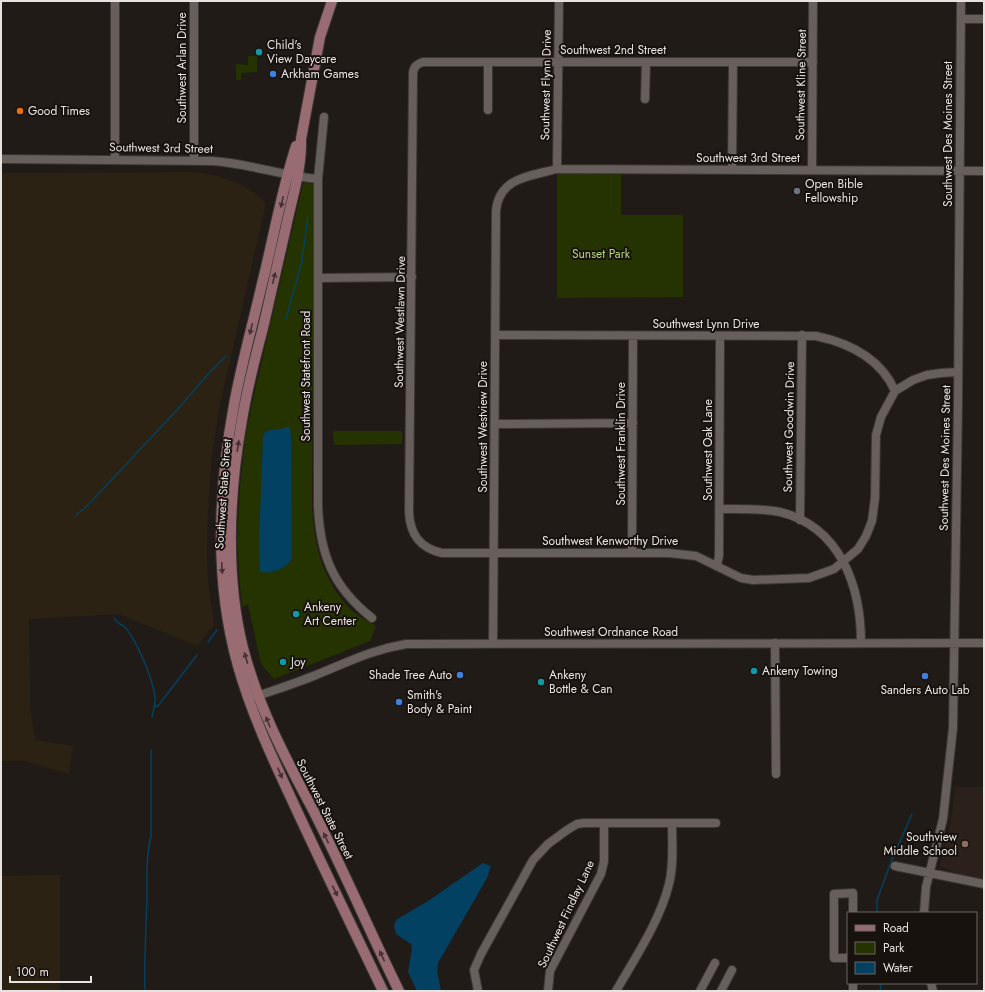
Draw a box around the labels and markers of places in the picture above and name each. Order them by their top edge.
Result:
place label: Child's View Daycare [267,36,336,68]
marker: Child's View Daycare [254,47,264,57]
place label: Arkham Games [281,65,359,83]
marker: Arkham Games [268,69,278,79]
place label: Good Times [28,102,90,120]
marker: Good Times [15,106,25,116]
place label: Open Bible Fellowship [805,175,863,207]
marker: Open Bible Fellowship [792,186,802,196]
place label: Ankeny Art Center [304,598,357,630]
marker: Ankeny Art Center [291,609,301,619]
place label: Joy [289,653,306,671]
marker: Joy [278,657,288,667]
place label: Ankeny Towing [762,662,838,680]
place label: Shade Tree Auto [369,666,452,684]
place label: Ankeny Bottle & Can [549,666,613,698]
marker: Ankeny Towing [749,666,759,676]
marker: Shade Tree Auto [455,670,465,680]
marker: Sanders Auto Lab [920,671,930,681]
marker: Ankeny Bottle & Can [536,677,546,687]
place label: Sanders Auto Lab [880,681,970,699]
place label: Smith's Body & Paint [407,686,472,718]
marker: Smith's Body & Paint [394,697,404,707]
place label: Southview Middle School [883,828,958,860]
marker: Southview Middle School [960,839,970,849]

